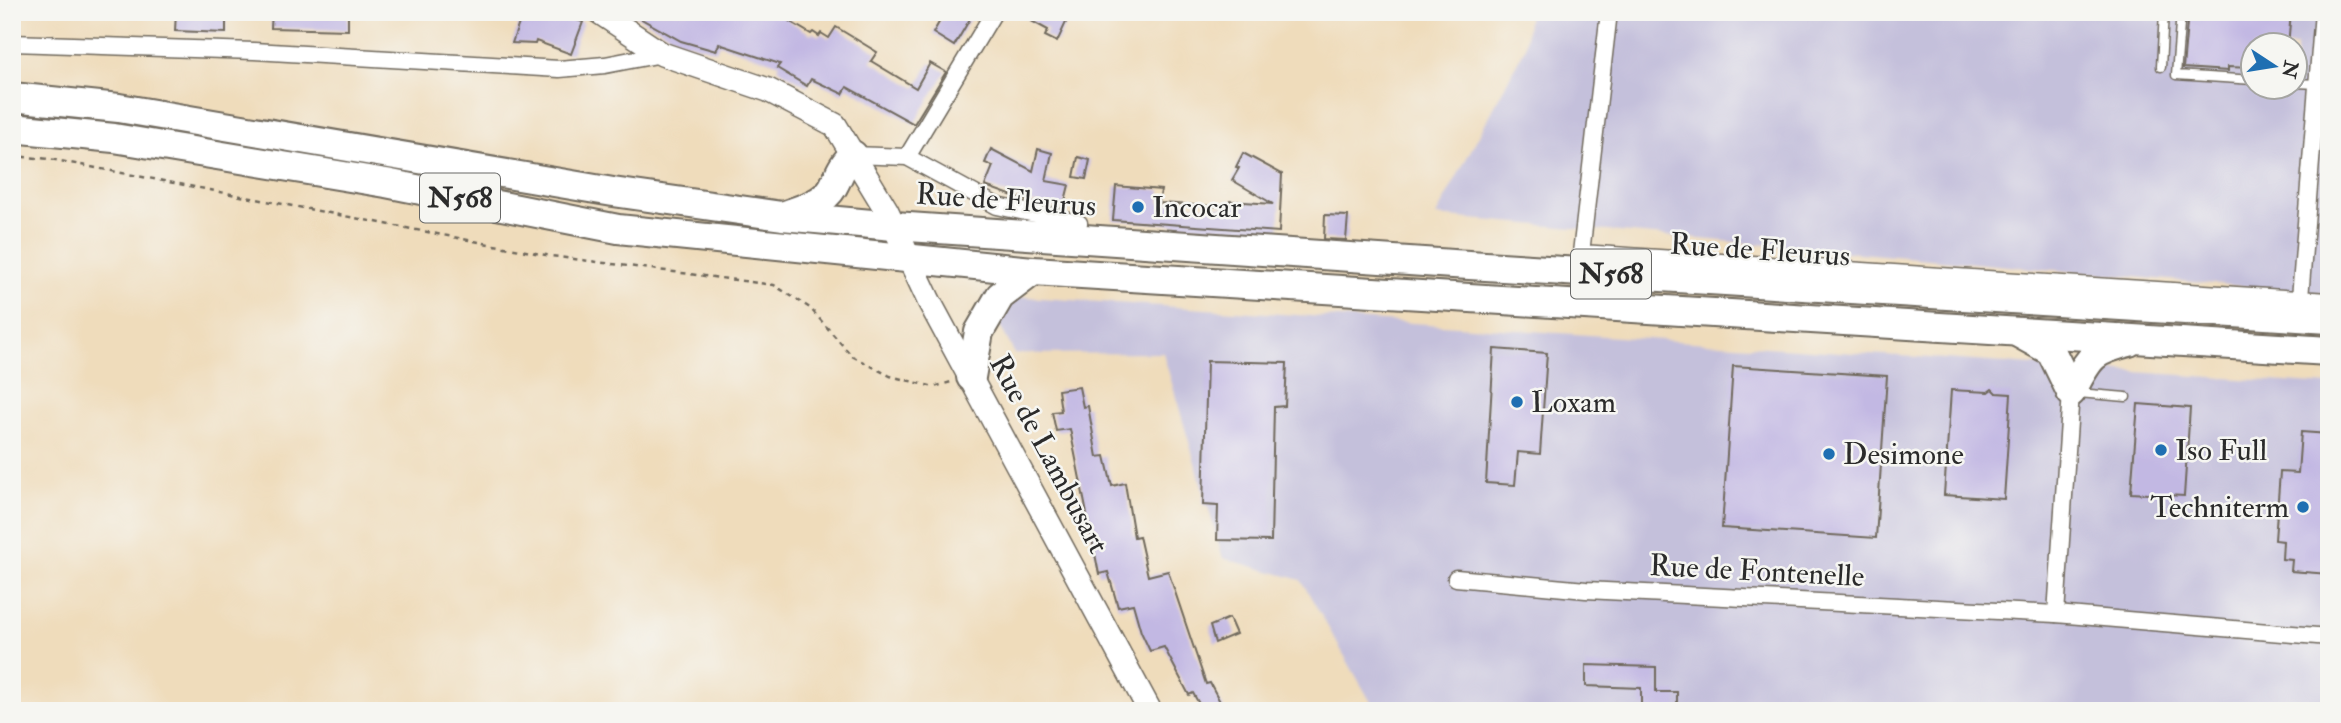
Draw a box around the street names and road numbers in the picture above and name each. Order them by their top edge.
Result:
road number: N568 [420,174,500,222]
street label: Rue de Fleurus [915,175,1097,225]
street label: Rue de Fleurus [1669,225,1851,275]
road number: N568 [1571,250,1651,298]
street label: Rue de Lambusart [981,348,1117,560]
street label: Rue de Fontenelle [1649,547,1865,595]

